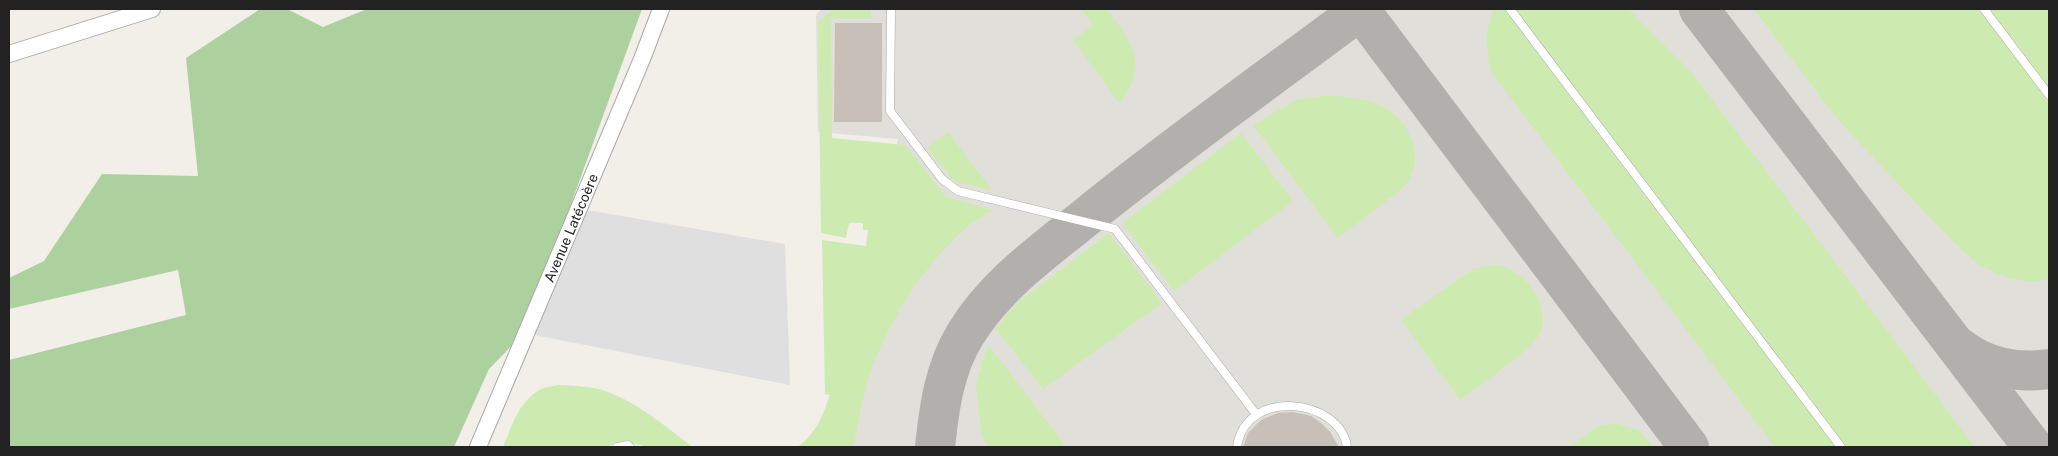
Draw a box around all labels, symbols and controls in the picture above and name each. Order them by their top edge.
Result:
street label: Avenue Latécoère [541,171,601,285]

